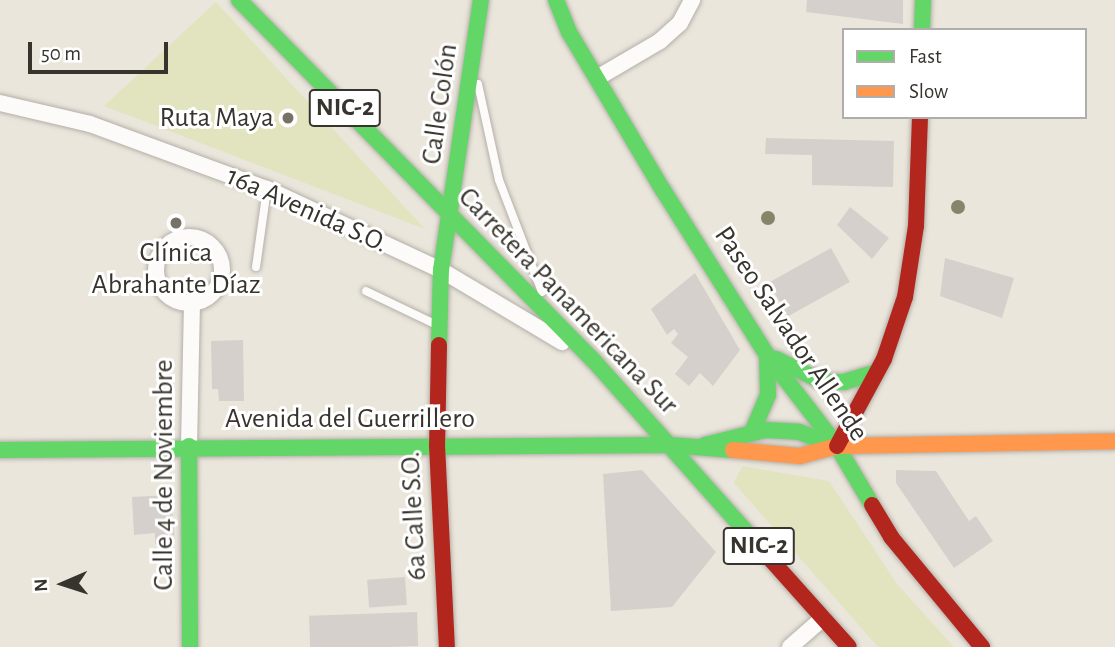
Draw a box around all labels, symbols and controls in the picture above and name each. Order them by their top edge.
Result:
scale bar [32,28,172,72]
legend [842,28,1087,119]
street label: Calle Colón [415,42,465,166]
text: 50 m [41,43,81,64]
text: Fast [909,46,942,67]
text: Slow [909,81,948,102]
road number: NIC-2 [308,86,382,130]
place label: Ruta Maya [159,101,274,135]
marker: Ruta Maya [280,110,296,126]
street label: 16a Avenida S.O. [221,159,393,261]
street label: Carretera Panamericana Sur [451,181,685,421]
marker: Clínica Abrahante Díaz [166,213,186,233]
street label: Paseo Salvador Allende [707,220,875,448]
place label: Clínica Abrahante Díaz [91,236,261,302]
street label: Calle 4 de Noviembre [147,360,181,590]
street label: Avenida del Guerrillero [225,402,475,436]
street label: 6a Calle S.O. [394,451,434,581]
road number: NIC-2 [722,524,796,568]
north arrow [28,549,98,619]
text: N [32,578,51,592]

